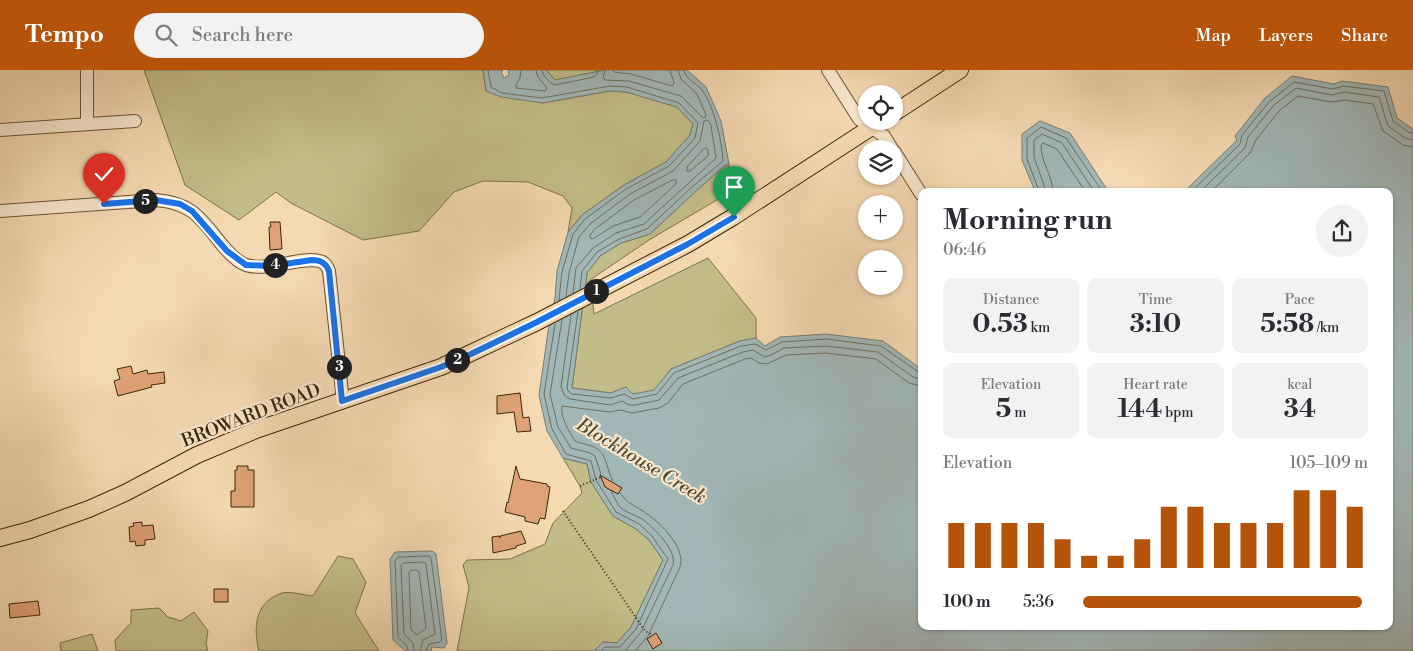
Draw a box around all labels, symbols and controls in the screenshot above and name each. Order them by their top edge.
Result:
search box [134,13,484,58]
text: Tempo [25,20,104,50]
icon: search [152,21,180,49]
text: Search here [192,23,293,47]
text: Map [1196,24,1231,47]
text: Layers [1259,24,1313,47]
text: Share [1341,24,1388,47]
map controls [858,85,903,295]
button: locate [858,85,903,130]
button: layers [858,140,903,185]
pin [83,153,125,204]
icon: check [90,160,118,188]
pin [713,166,755,217]
icon: arrive [720,173,748,201]
pin: 5 [132,188,158,214]
text: 5 [141,192,150,210]
button: + [858,195,903,240]
text: Morning run [943,203,1112,238]
button: share [1316,205,1368,257]
text: 06:46 [943,240,986,260]
button: − [858,250,903,295]
pin: 4 [262,252,288,278]
text: 4 [271,256,280,274]
pin: 1 [584,278,608,304]
text: 1 [593,282,600,300]
text: Distance [983,291,1039,309]
text: Time [1139,291,1172,309]
text: Pace [1285,291,1315,309]
text: 0.53 [972,309,1028,340]
text: 3:10 [1130,309,1181,340]
text: 5:58 [1260,309,1314,340]
text: km [1028,319,1050,337]
text: /km [1314,319,1339,337]
pin: 2 [444,348,470,372]
text: 2 [453,351,462,369]
pin: 3 [326,354,352,380]
text: 3 [335,358,344,376]
text: Elevation [981,376,1041,394]
text: Heart rate [1123,376,1188,394]
text: kcal [1287,376,1313,394]
street label: BROWARD ROAD [177,378,324,453]
text: 5 [996,394,1011,425]
text: 144 [1117,394,1162,425]
text: 34 [1284,394,1316,425]
text: m [1011,404,1027,422]
text: bpm [1162,404,1194,422]
water label: Blockhouse Creek [571,412,711,509]
text: Elevation [943,453,1012,473]
text: 105–109 m [1290,453,1368,473]
text: 100 m [943,592,991,612]
text: 5:36 [1023,592,1054,612]

